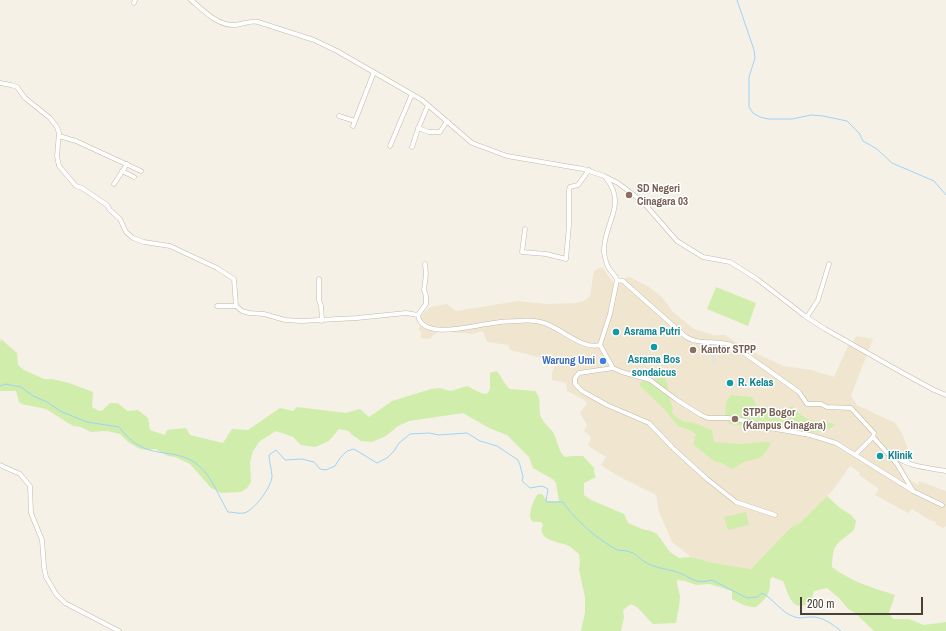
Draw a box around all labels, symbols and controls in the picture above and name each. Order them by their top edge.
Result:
place label: SD Negeri Cinagara 03 [637,182,688,208]
marker: SD Negeri Cinagara 03 [624,190,634,200]
place label: Asrama Putri [624,325,680,339]
marker: Asrama Putri [611,327,621,337]
marker: Asrama Bos sondaicus [649,342,659,352]
place label: Kantor STPP [701,343,756,357]
marker: Kantor STPP [688,345,698,355]
place label: Asrama Bos sondaicus [628,353,680,379]
place label: Warung Umi [542,354,595,368]
marker: Warung Umi [598,356,608,366]
place label: R. Kelas [738,376,774,390]
marker: R. Kelas [725,378,735,388]
place label: STPP Bogor (Kampus Cinagara) [743,406,826,432]
marker: STPP Bogor (Kampus Cinagara) [730,414,740,424]
place label: Klinik [888,449,913,463]
marker: Klinik [875,451,885,461]
scale bar [802,589,925,615]
text: 200 m [807,596,834,612]

